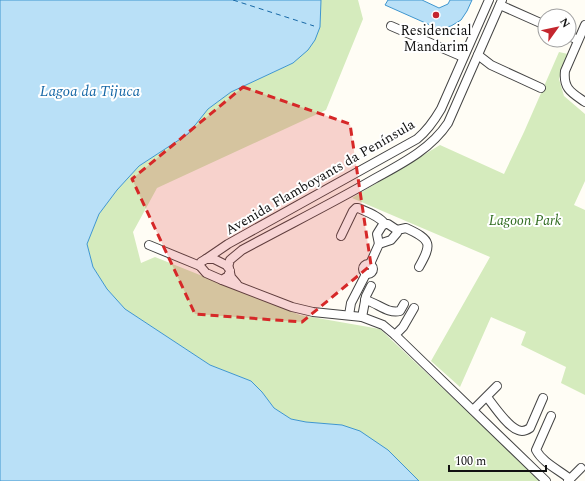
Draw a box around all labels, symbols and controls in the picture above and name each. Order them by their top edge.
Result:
north arrow [537,8,577,48]
marker: Residencial Mandarim [431,10,441,20]
text: N [555,14,575,31]
place label: Residencial Mandarim [400,20,472,57]
water label: Lagoa da Tijuca [40,80,141,103]
street label: Avenida Flamboyants da Península [221,114,419,240]
park label: Lagoon Park [489,210,562,231]
scale bar [449,447,546,473]
text: 100 m [455,452,486,471]

